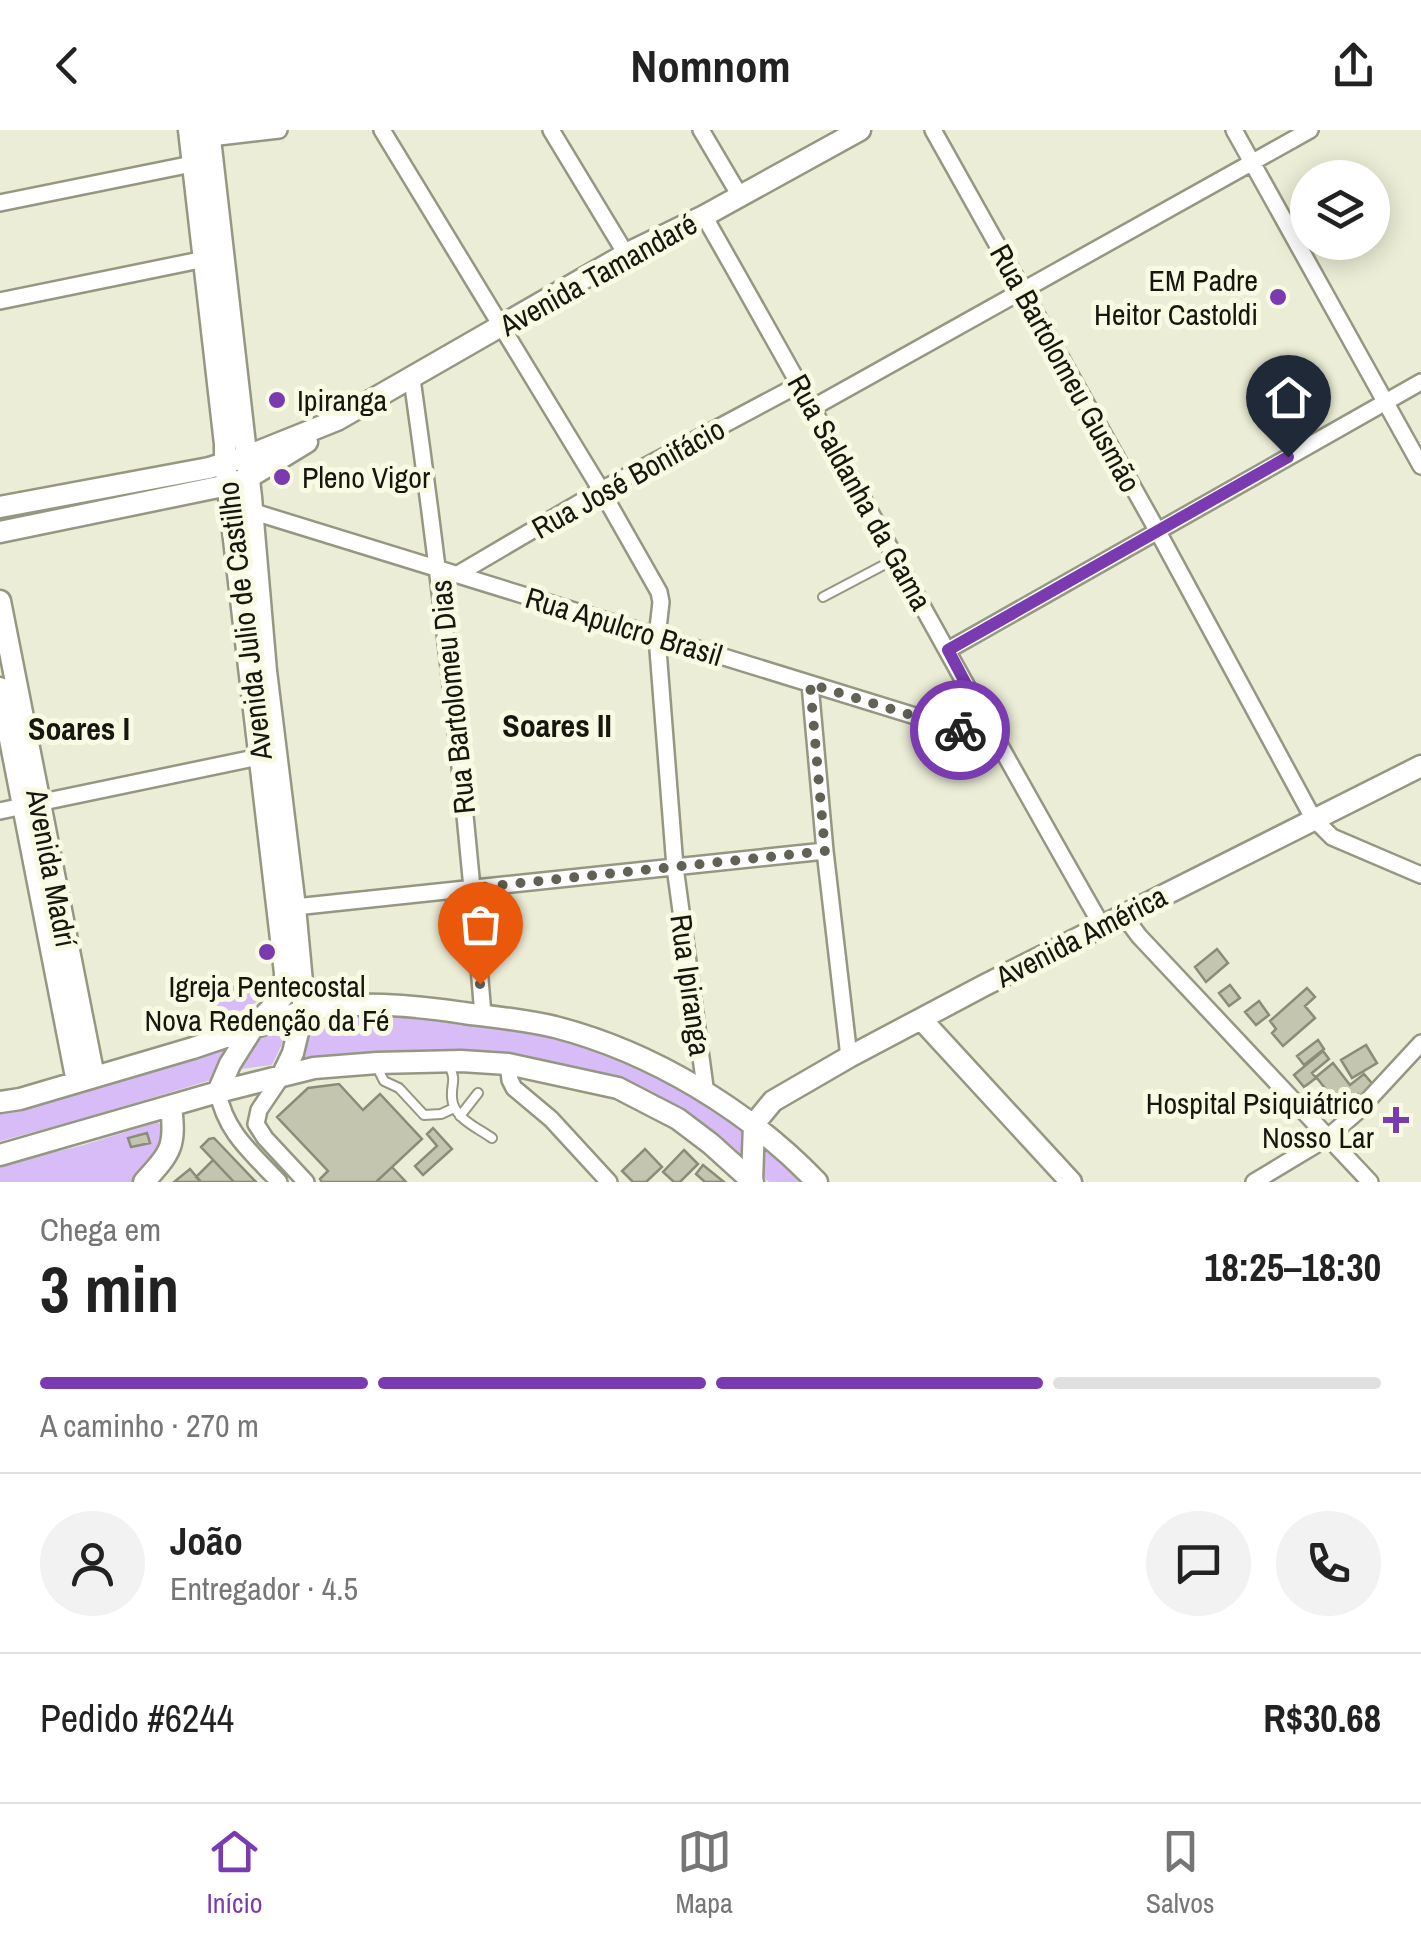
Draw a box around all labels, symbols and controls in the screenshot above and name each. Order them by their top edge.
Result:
text: Nomnom [631,35,790,96]
icon: back [40,38,95,93]
icon: share [1326,38,1381,93]
map controls [1290,160,1390,260]
button: layers [1290,160,1390,260]
street label: Avenida Tamandaré [491,203,704,345]
street label: Rua Bartolomeu Gusmão [981,237,1151,499]
place label: EM Padre Heitor Castoldi [1094,260,1258,334]
marker: EM Padre Heitor Castoldi [1267,286,1289,308]
pin [1246,355,1331,458]
street label: Rua Saldanha da Gama [779,367,942,617]
icon: home [1261,370,1316,425]
place label: Ipiranga [297,380,388,420]
marker: Ipiranga [266,389,288,411]
street label: Rua José Bonifácio [524,408,732,548]
place label: Pleno Vigor [302,457,431,497]
marker: Pleno Vigor [271,466,293,488]
street label: Avenida Julio de Castilho [207,480,281,763]
street label: Rua Apulcro Brasil [521,577,727,675]
street label: Rua Bartolomeu Dias [420,578,484,816]
courier [910,680,1010,780]
icon: bike [933,703,988,758]
district label: Soares II [502,704,612,747]
district label: Soares I [28,707,130,750]
street label: Avenida Madrí [17,785,87,950]
street label: Avenida América [988,876,1174,997]
pin [438,882,523,985]
icon: bag [453,897,508,952]
street label: Rua Ipiranga [661,912,721,1059]
marker: Igreja Pentecostal Nova Redenção da Fé [256,941,278,963]
place label: Igreja Pentecostal Nova Redenção da Fé [145,966,389,1040]
place label: Hospital Psiquiátrico Nosso Lar [1146,1083,1375,1157]
marker: Hospital Psiquiátrico Nosso Lar [1383,1107,1409,1133]
text: Chega em [40,1208,161,1251]
text: 18:25–18:30 [1204,1242,1381,1293]
text: 3 min [40,1245,179,1332]
text: A caminho · 270 m [40,1404,259,1447]
button: person [40,1511,145,1616]
button: chat [1146,1511,1251,1616]
button: phone [1276,1511,1381,1616]
text: João [170,1516,243,1567]
text: Entregador · 4.5 [170,1567,358,1610]
text: Pedido #6244 [40,1693,234,1744]
text: R$30.68 [1263,1693,1381,1744]
tab: Início [206,1824,263,1922]
tab: Mapa [675,1824,733,1922]
tab: Salvos [1146,1824,1215,1922]

